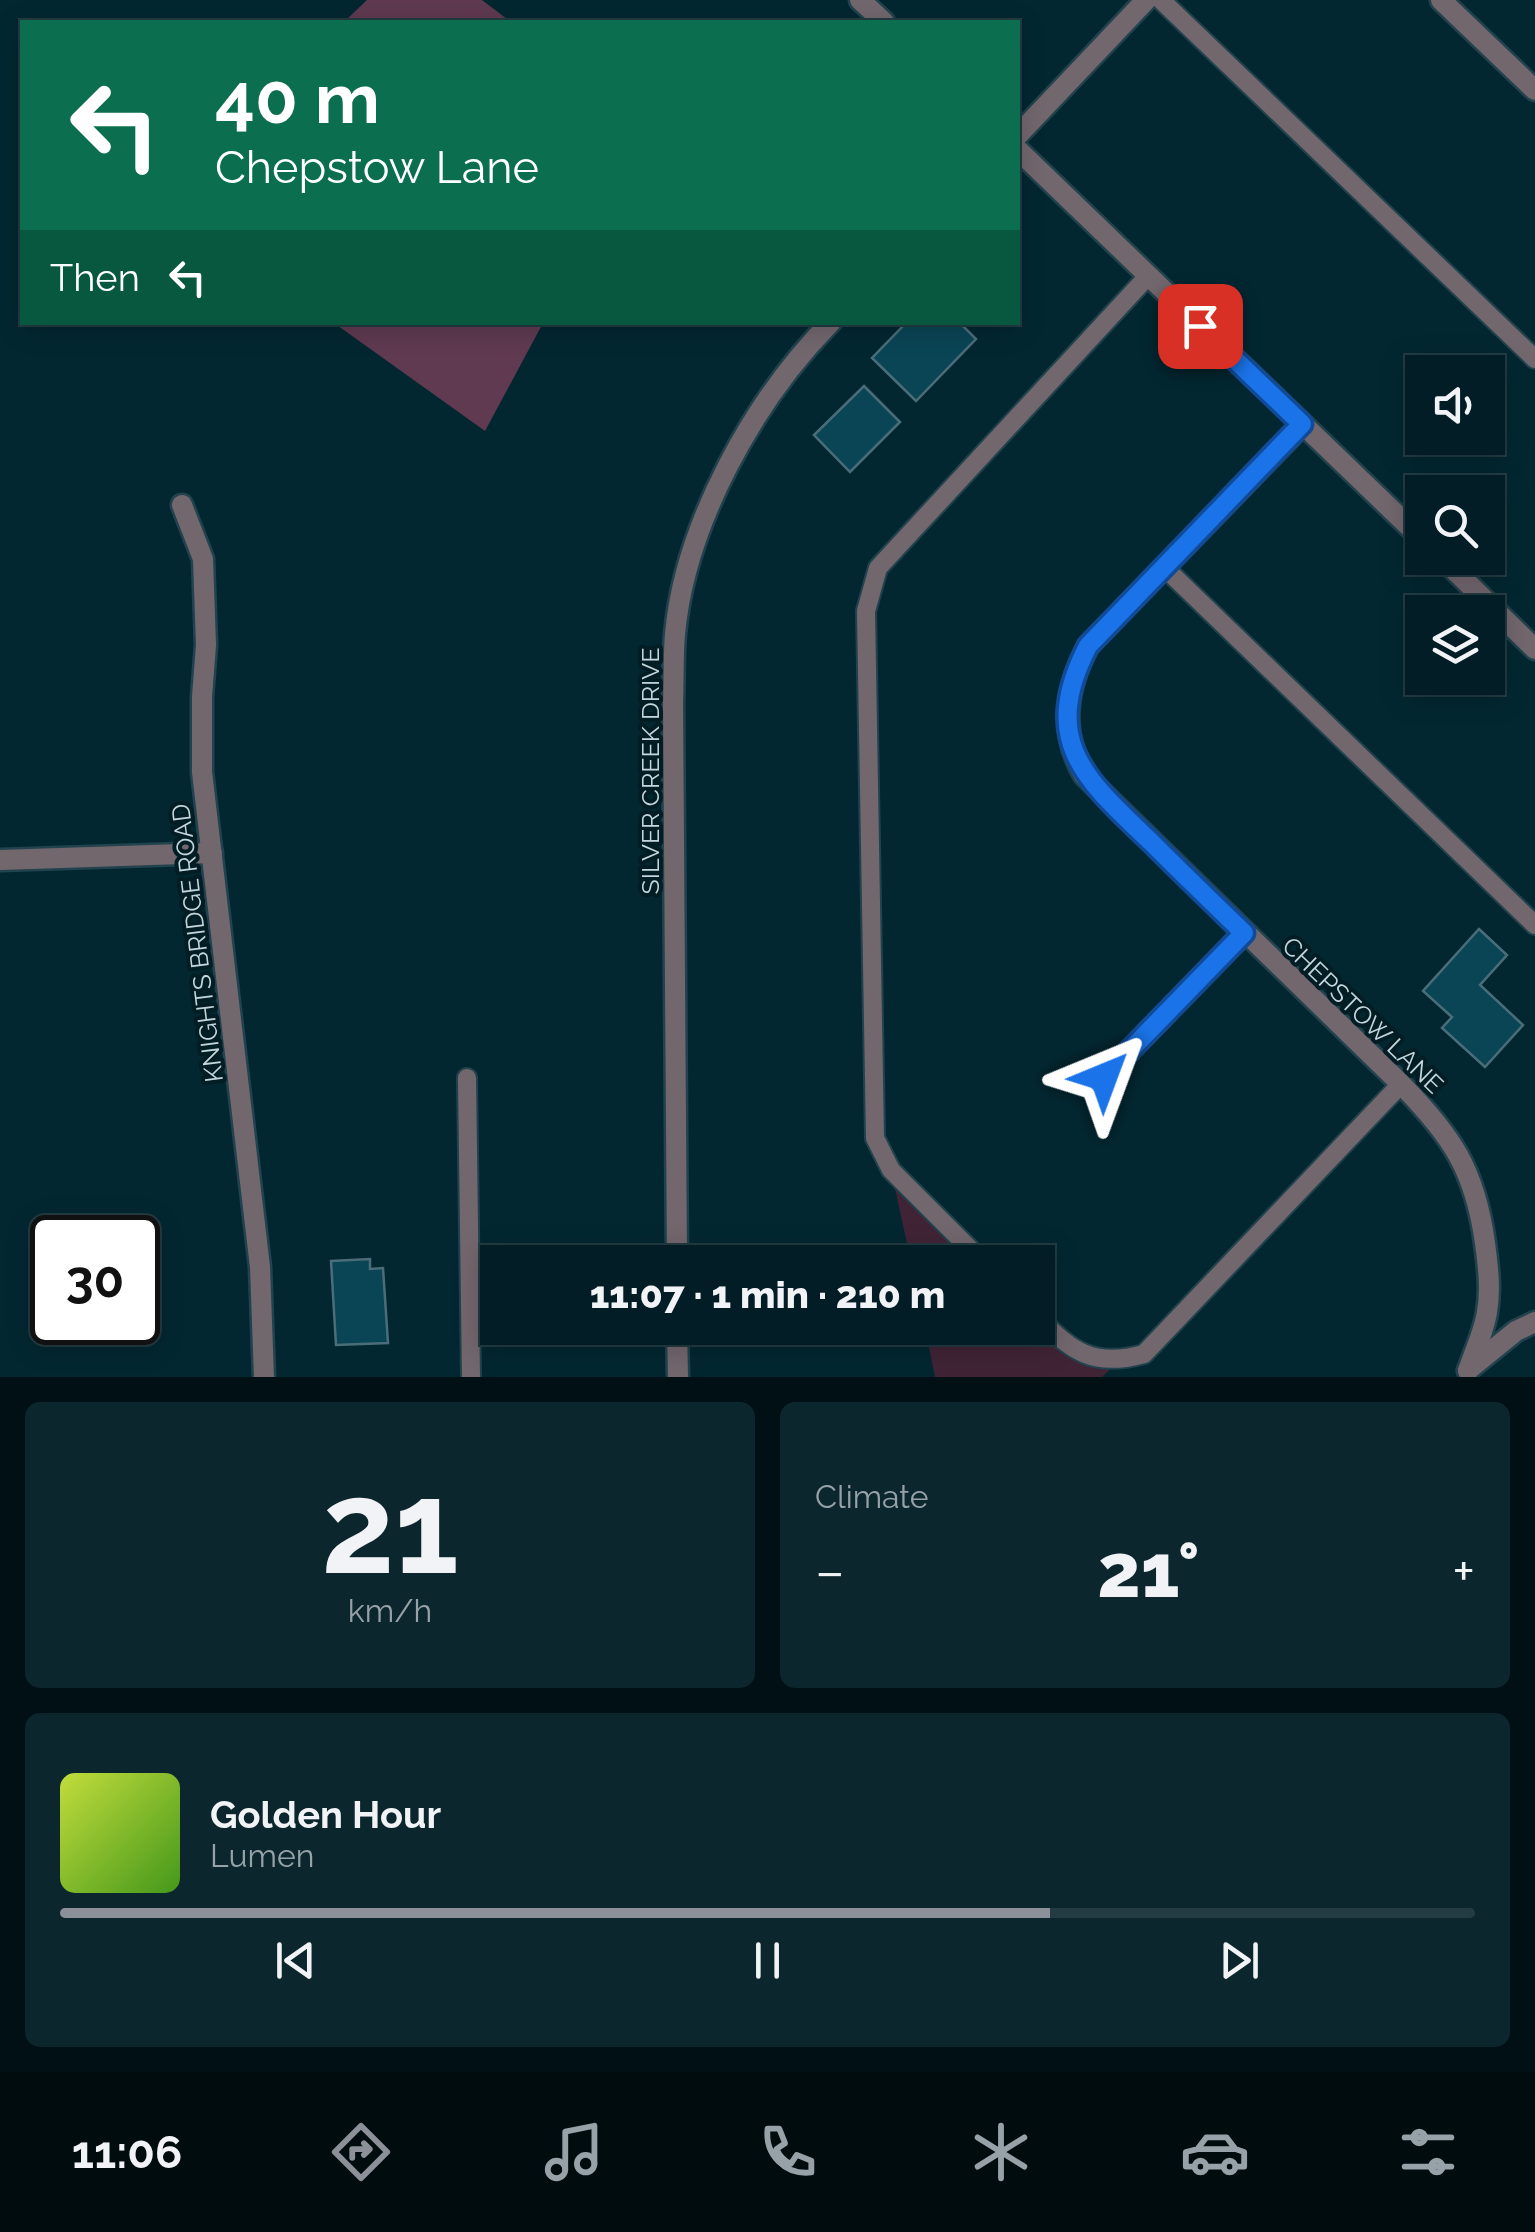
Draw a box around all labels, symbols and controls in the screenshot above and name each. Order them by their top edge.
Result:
text: 40 m [215,57,380,139]
icon: left [50,60,180,190]
text: Chepstow Lane [215,141,539,194]
icon: left [160,250,215,305]
text: Then [50,255,140,300]
pin [1158,284,1243,369]
icon: arrive [1173,299,1228,354]
map controls [1405,355,1505,695]
button: sound [1405,355,1505,455]
button: search [1405,475,1505,575]
button: layers [1405,595,1505,695]
street label: SILVER CREEK DRIVE [635,648,665,894]
street label: KNIGHTS BRIDGE ROAD [165,802,229,1084]
street label: CHEPSTOW LANE [1276,931,1450,1099]
position arrow [1052,1025,1156,1129]
speed limit sign: 30 [30,1215,160,1345]
text: 11:07 · 1 min · 210 m [590,1272,945,1317]
text: 21 [321,1451,459,1603]
text: Climate [815,1478,929,1515]
text: 21° [1097,1526,1200,1615]
text: − [815,1539,845,1604]
text: + [1452,1539,1475,1604]
text: km/h [348,1592,432,1629]
text: Golden Hour [210,1792,441,1837]
text: Lumen [210,1837,314,1874]
icon: previous [268,1933,323,1988]
icon: pause [740,1933,795,1988]
icon: next [1212,1933,1267,1988]
icon: directions [326,2117,396,2187]
icon: music [539,2117,609,2187]
icon: phone [753,2117,823,2187]
icon: climate [966,2117,1036,2187]
icon: car [1180,2117,1250,2187]
icon: filters [1393,2117,1463,2187]
text: 11:06 [72,2126,182,2179]

